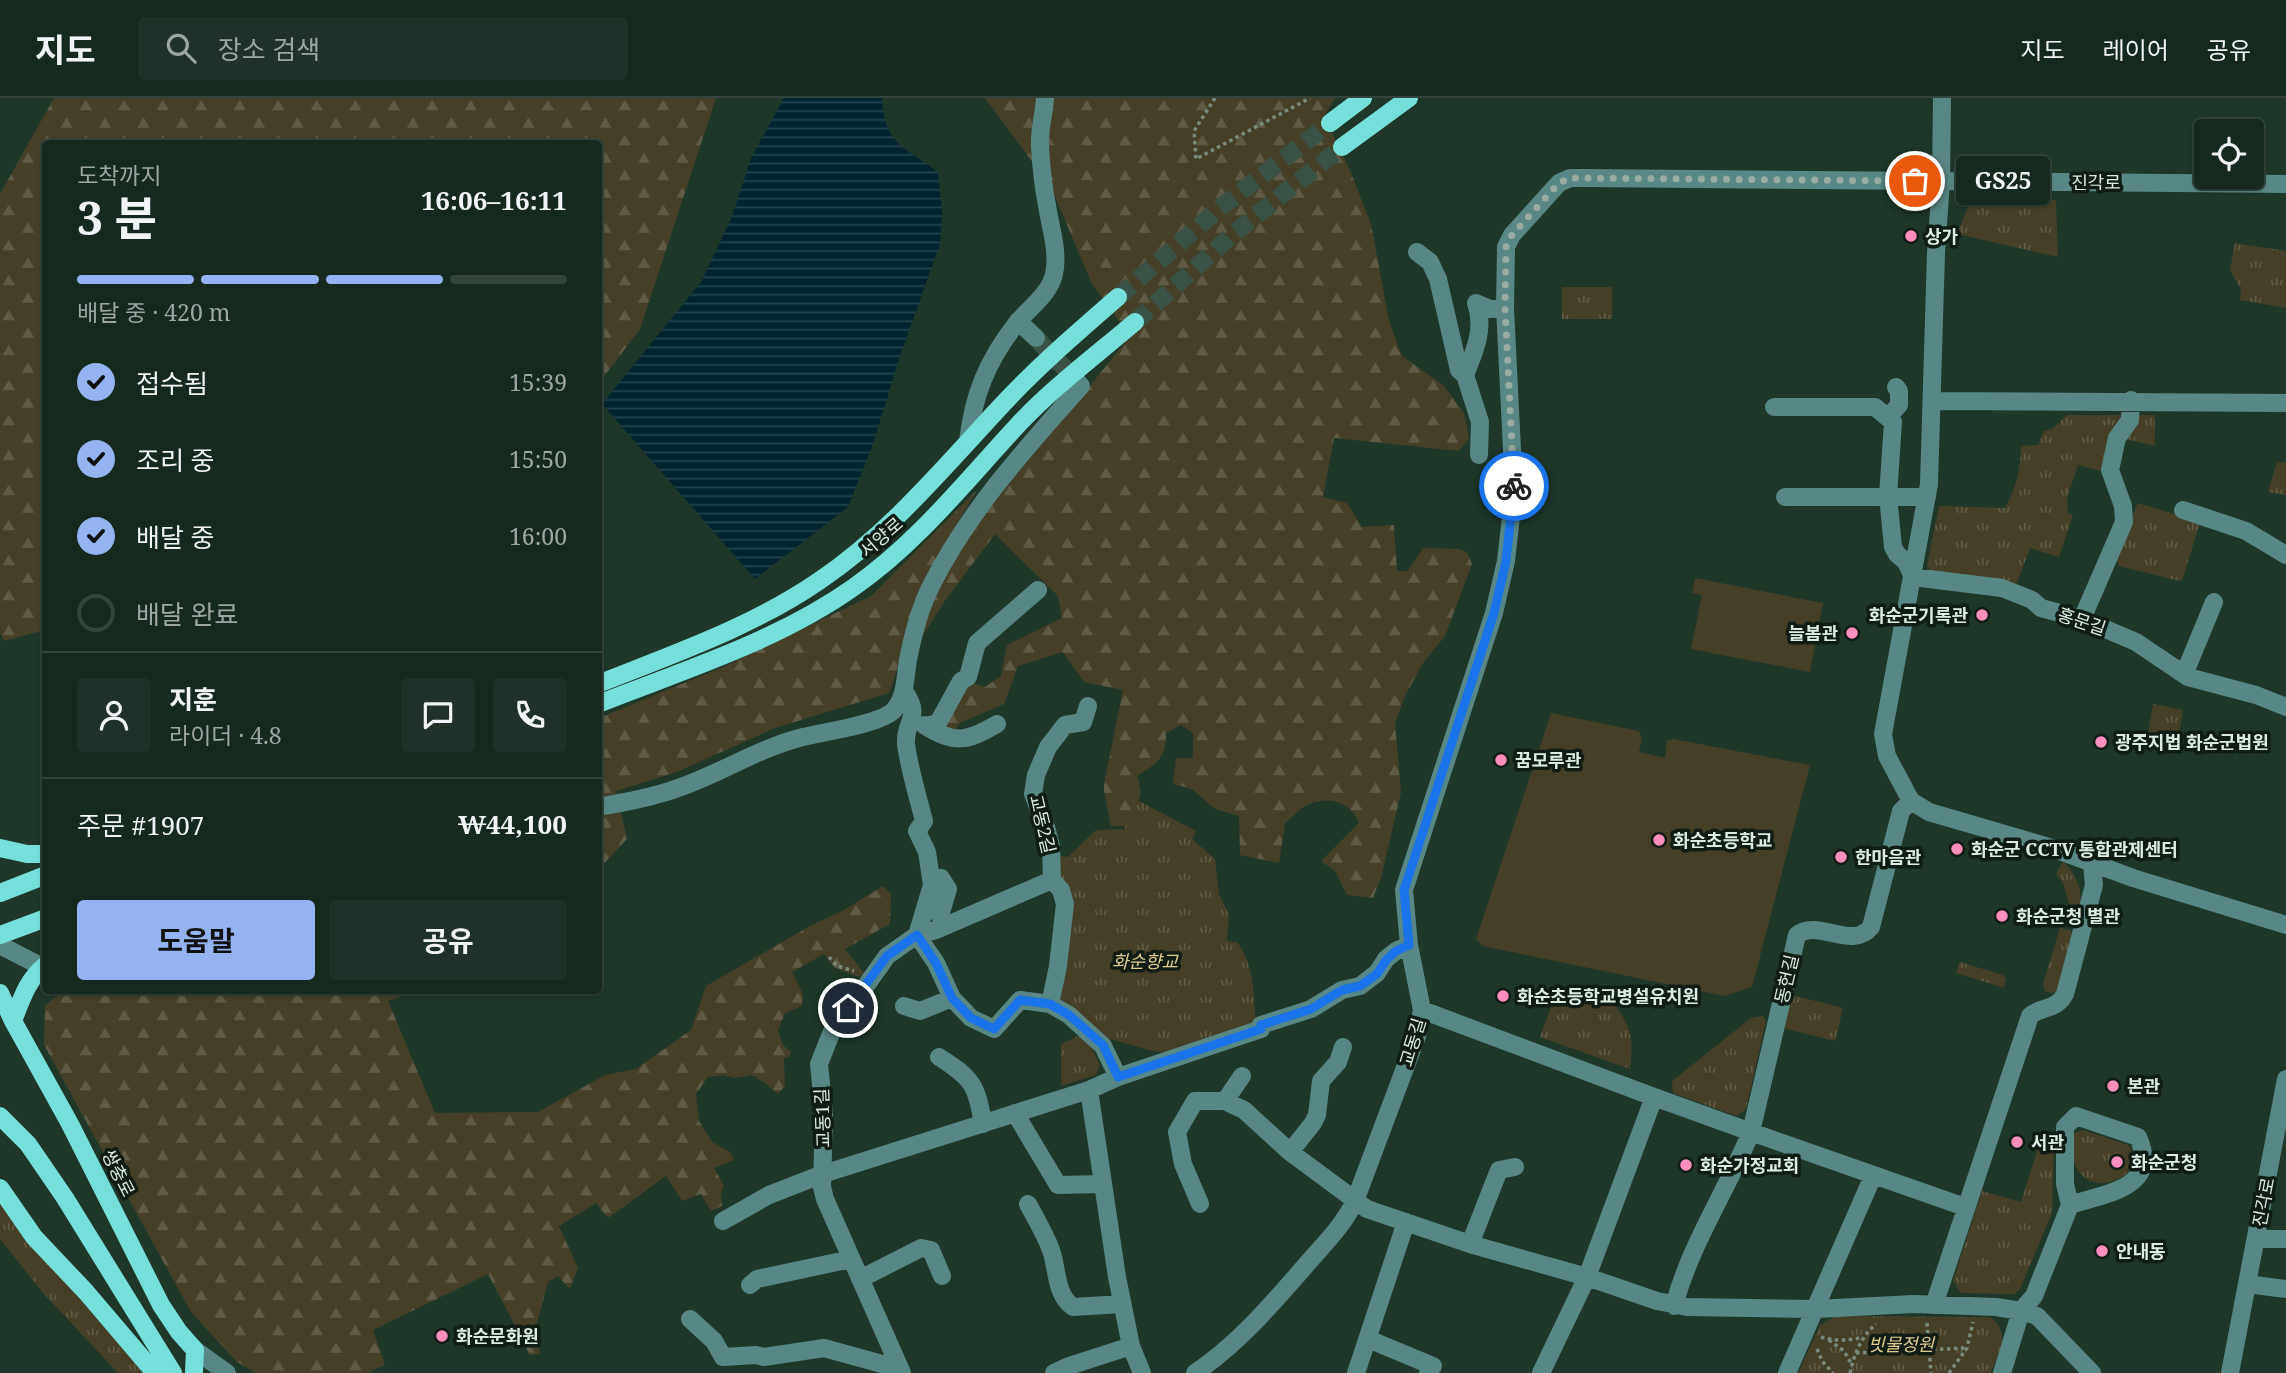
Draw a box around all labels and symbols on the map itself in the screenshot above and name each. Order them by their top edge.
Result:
pin [1885,151,1945,211]
callout: GS25 [1957,156,2052,206]
street label: 진각로 [2071,170,2121,194]
place label: 상가 [1925,224,1959,248]
marker: 상가 [1903,228,1919,244]
courier [1479,451,1549,521]
street label: 서양로 [854,512,908,562]
street label: 홍문길 [2055,602,2109,640]
place label: 화순군기록관 [1869,603,1968,627]
marker: 화순군기록관 [1974,607,1990,623]
place label: 늘봄관 [1788,621,1838,645]
marker: 늘봄관 [1844,625,1860,641]
place label: 광주지법 화순군법원 [2115,730,2269,754]
marker: 광주지법 화순군법원 [2093,734,2109,750]
place label: 꿈모루관 [1515,748,1582,772]
marker: 꿈모루관 [1493,752,1509,768]
street label: 교동2길 [1025,792,1061,856]
place label: 화순초등학교 [1673,828,1772,852]
marker: 화순초등학교 [1651,832,1667,848]
place label: 화순군 CCTV 통합관제센터 [1971,837,2178,861]
marker: 화순군 CCTV 통합관제센터 [1949,841,1965,857]
place label: 한마음관 [1855,845,1922,869]
marker: 한마음관 [1833,849,1849,865]
place label: 화순군청 별관 [2016,904,2120,928]
marker: 화순군청 별관 [1994,908,2010,924]
park label: 화순향교 [1112,949,1180,973]
street label: 동헌길 [1769,952,1803,1006]
pin [818,978,878,1038]
place label: 화순초등학교병설유치원 [1517,984,1699,1008]
marker: 화순초등학교병설유치원 [1495,988,1511,1004]
street label: 교동길 [1393,1015,1431,1069]
place label: 본관 [2127,1074,2161,1098]
marker: 본관 [2105,1078,2121,1094]
street label: 교동1길 [809,1088,835,1148]
place label: 서관 [2031,1130,2065,1154]
marker: 서관 [2009,1134,2025,1150]
street label: 쌍충로 [97,1145,141,1201]
place label: 화순군청 [2131,1150,2197,1174]
place label: 화순가정교회 [1700,1153,1799,1177]
marker: 화순군청 [2109,1154,2125,1170]
marker: 화순가정교회 [1678,1157,1694,1173]
street label: 진각로 [2246,1175,2280,1229]
place label: 안내동 [2116,1239,2166,1263]
marker: 안내동 [2094,1243,2110,1259]
place label: 화순문화원 [456,1324,539,1348]
marker: 화순문화원 [434,1328,450,1344]
park label: 빗물정원 [1868,1332,1936,1356]

